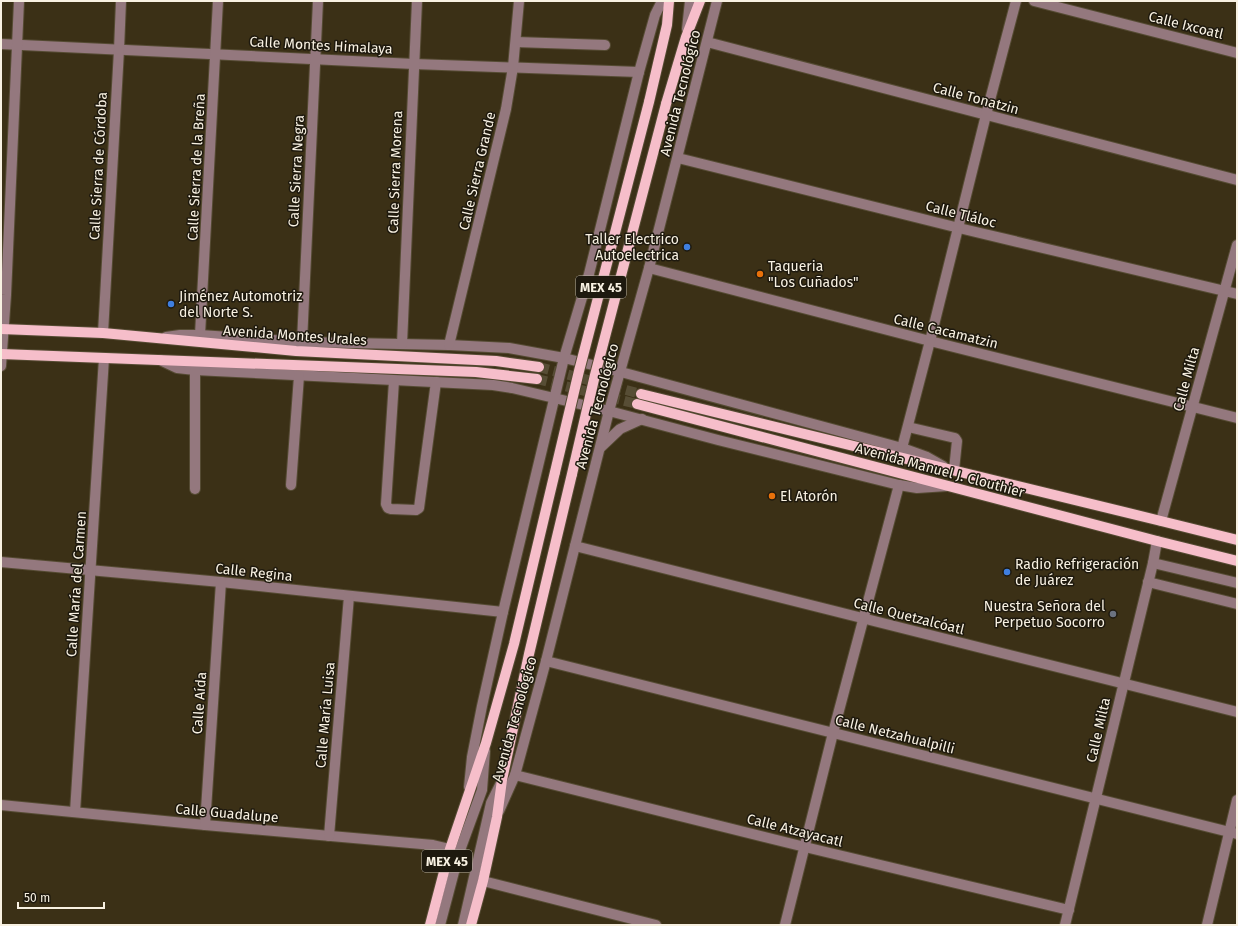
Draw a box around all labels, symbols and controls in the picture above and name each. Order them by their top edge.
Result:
street label: Calle Ixcoatl [1147,8,1225,43]
street label: Avenida Tecnológico [657,28,704,158]
street label: Calle Montes Himalaya [249,33,393,58]
street label: Calle Tonatzin [931,79,1021,118]
street label: Calle Sierra de Córdoba [86,92,111,241]
street label: Calle Sierra de la Breña [184,93,209,241]
street label: Calle Sierra Morena [385,110,406,234]
street label: Calle Sierra Grande [456,110,499,232]
street label: Calle Sierra Negra [285,114,308,228]
street label: Calle Tláloc [924,198,998,232]
place label: Taller Electrico Autoelectrica [585,231,679,264]
marker: Taller Electrico Autoelectrica [682,242,692,252]
place label: Taqueria "Los Cuñados" [768,258,859,291]
marker: Taqueria "Los Cuñados" [755,269,765,279]
road number: MEX 45 [576,276,626,298]
place label: Jiménez Automotriz del Norte S. [179,288,302,321]
marker: Jiménez Automotriz del Norte S. [166,299,176,309]
street label: Calle Cacamatzin [892,310,1000,353]
street label: Avenida Montes Urales [222,322,368,349]
street label: Avenida Tecnológico [573,341,622,471]
street label: Calle Milta [1170,345,1203,413]
street label: Avenida Manuel J. Clouthier [853,440,1027,501]
place label: El Atorón [780,488,838,505]
marker: El Atorón [767,491,777,501]
street label: Calle María del Carmen [63,511,90,658]
place label: Radio Refrigeración de Juárez [1015,556,1139,589]
street label: Calle Regina [214,560,293,585]
marker: Radio Refrigeración de Juárez [1002,567,1012,577]
street label: Calle Quetzalcóatl [852,594,966,638]
place label: Nuestra Señora del Perpetuo Socorro [984,598,1105,631]
marker: Nuestra Señora del Perpetuo Socorro [1108,609,1118,619]
street label: Avenida Tecnológico [488,655,541,784]
street label: Calle María Luisa [312,661,339,769]
street label: Calle Aída [189,671,210,735]
street label: Calle Milta [1083,696,1114,764]
street label: Calle Netzahualpilli [833,711,956,758]
street label: Calle Guadalupe [175,801,279,826]
street label: Calle Atzayacatl [745,810,845,851]
road number: MEX 45 [422,850,472,872]
scale bar [18,884,104,910]
text: 50 m [24,891,50,905]

